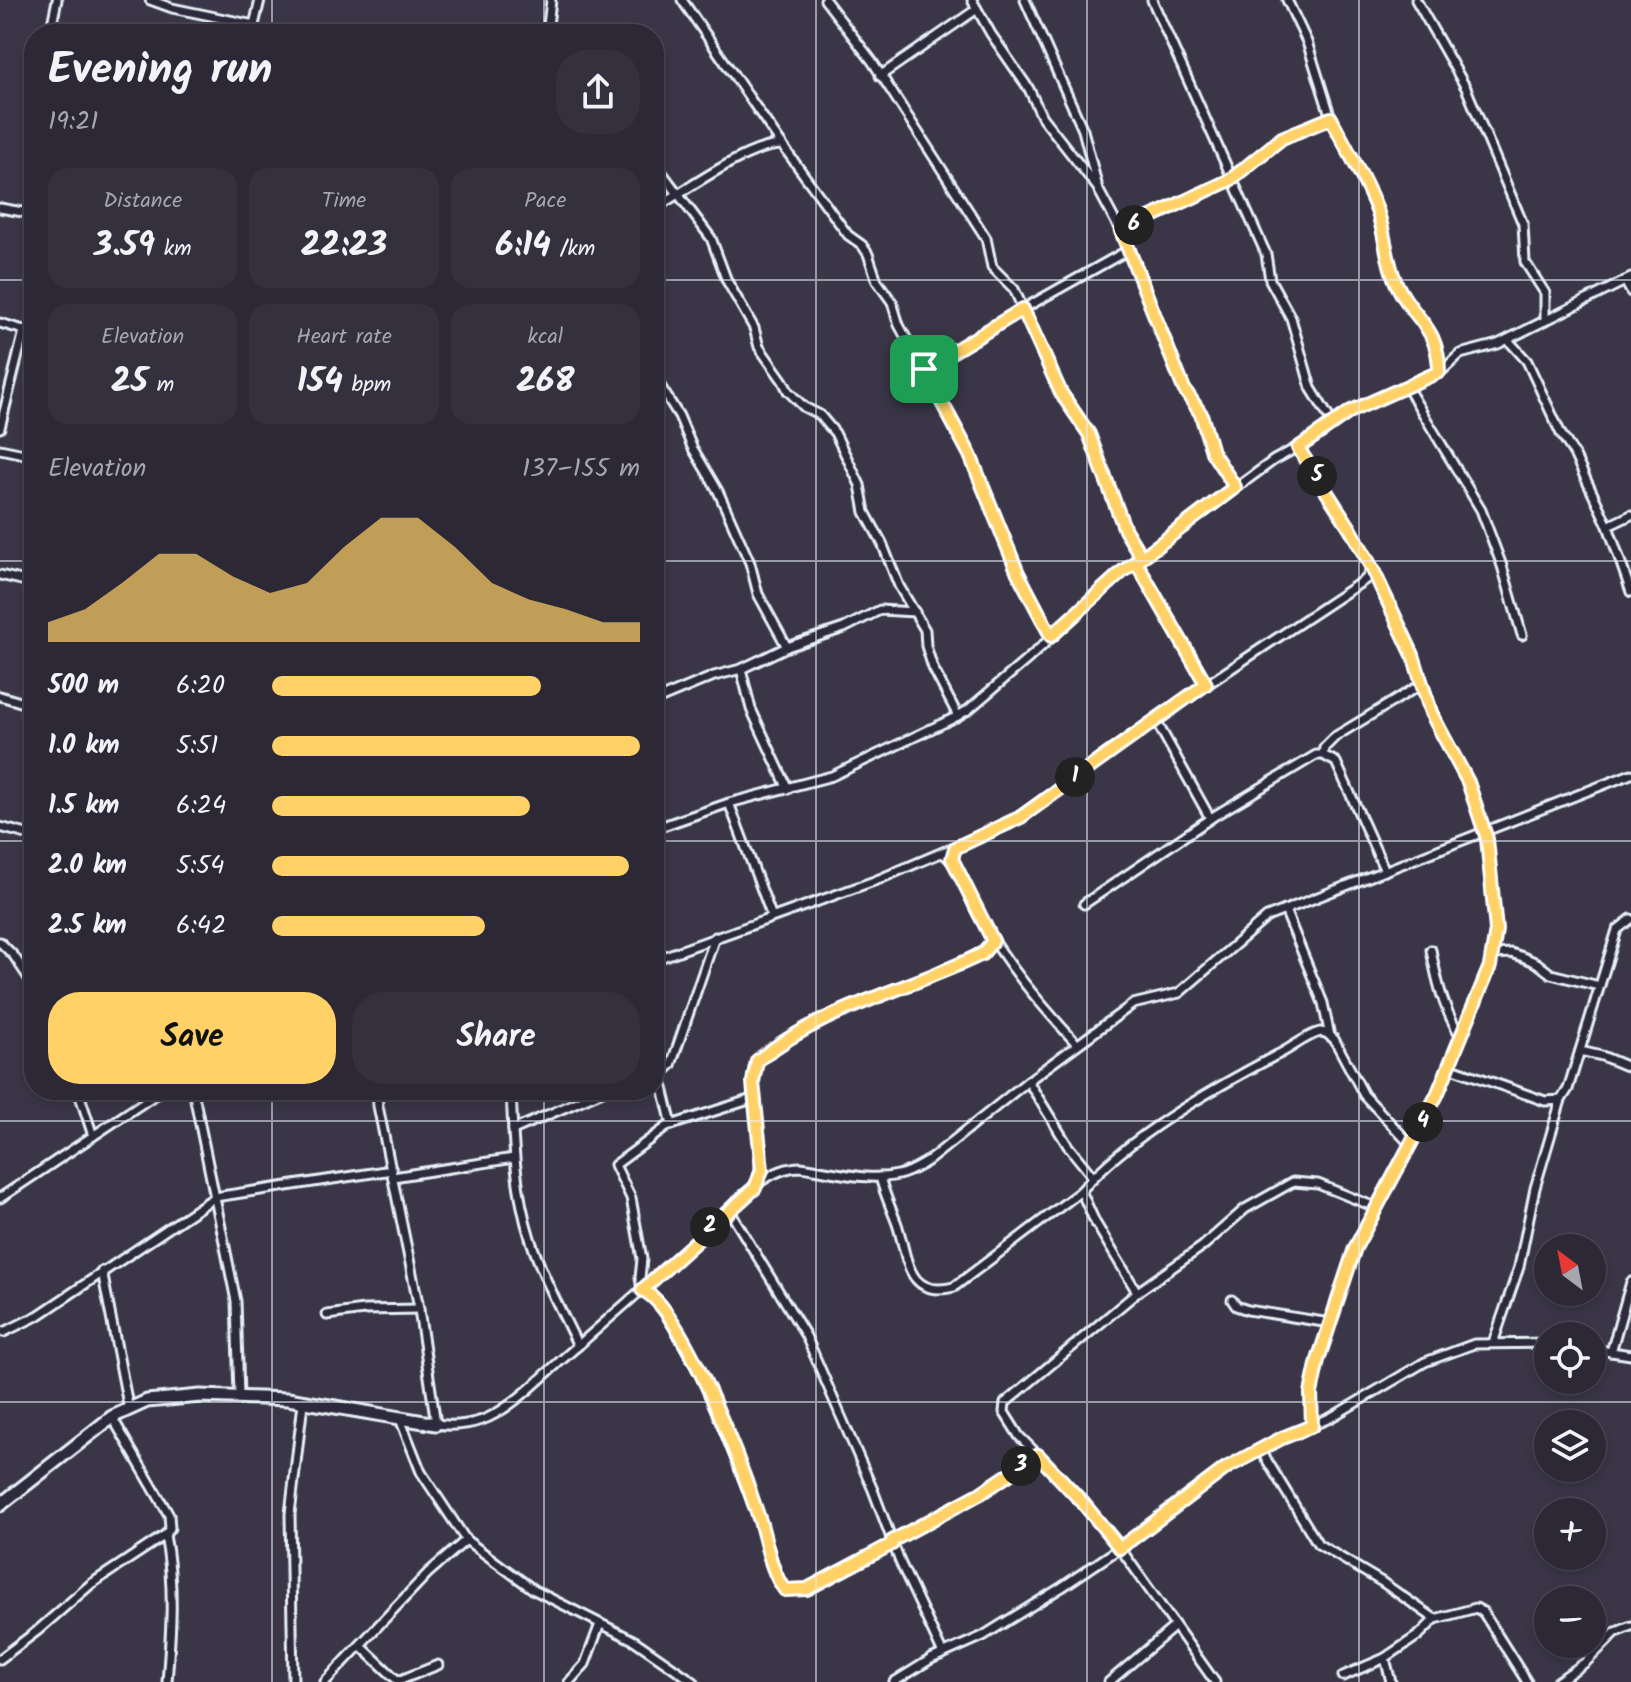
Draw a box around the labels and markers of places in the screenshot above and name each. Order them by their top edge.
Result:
pin: 6 [1114,205,1154,245]
pin [890,335,958,403]
pin: 5 [1297,456,1337,496]
pin: 1 [1055,757,1095,797]
pin: 4 [1403,1102,1443,1142]
pin: 2 [690,1207,730,1247]
pin: 3 [1001,1446,1041,1486]

